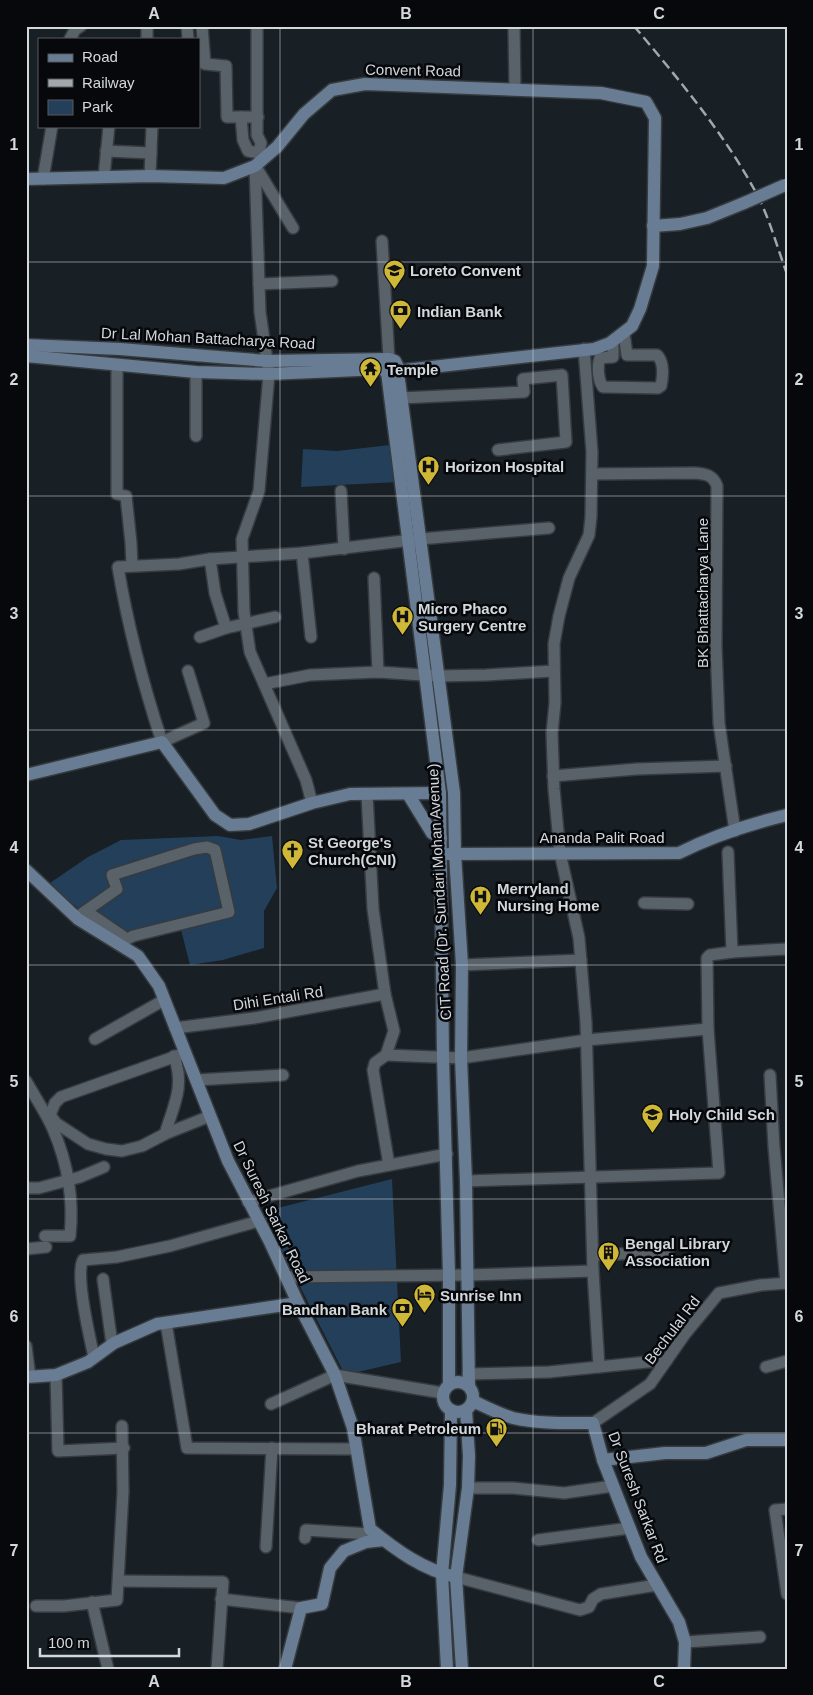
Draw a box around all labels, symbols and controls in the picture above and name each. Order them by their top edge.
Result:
text: A [148,5,160,22]
text: B [400,5,412,22]
text: C [653,5,665,22]
legend [38,38,200,128]
text: Road [82,48,118,65]
street label: Convent Road [365,61,461,79]
text: Railway [82,74,135,91]
text: Park [82,98,113,115]
text: 1 [10,136,19,153]
text: 1 [795,136,804,153]
school or university icon: Loreto Convent [382,258,406,289]
place label: Loreto Convent [410,262,521,279]
bank icon: Indian Bank [389,299,413,330]
place label: Indian Bank [417,303,503,320]
street label: Dr Lal Mohan Battacharya Road [101,324,315,352]
temple icon: Temple [359,357,383,388]
place label: Temple [387,361,438,378]
text: 2 [10,371,19,388]
text: 2 [795,371,804,388]
hospital icon: Horizon Hospital [417,454,441,485]
place label: Horizon Hospital [445,458,564,475]
street label: BK Bhattacharya Lane [694,518,711,668]
place label: Micro Phaco Surgery Centre [418,600,526,634]
text: 3 [10,605,19,622]
hospital icon: Micro Phaco Surgery Centre [390,605,414,636]
text: 3 [795,605,804,622]
street label: CIT Road (Dr. Sundari Mohan Avenue) [424,763,454,1021]
street label: Ananda Palit Road [539,829,665,846]
place label: St George's Church(CNI) [308,834,396,868]
text: 4 [10,839,19,856]
church icon: St George's Church(CNI) [280,839,304,870]
text: 4 [795,839,804,856]
place label: Merryland Nursing Home [497,880,600,914]
hospital icon: Merryland Nursing Home [469,885,493,916]
street label: Dihi Entali Rd [232,982,324,1014]
text: 5 [10,1073,19,1090]
text: 5 [795,1073,804,1090]
school or university icon: Holy Child Sch [641,1102,665,1133]
place label: Holy Child Sch [669,1106,775,1123]
street label: Dr Suresh Sarkar Road [230,1138,314,1286]
place label: Bengal Library Association [625,1235,731,1269]
building icon: Bengal Library Association [597,1240,621,1271]
hotel icon: Sunrise Inn [412,1283,436,1314]
place label: Sunrise Inn [440,1287,522,1304]
street label: Bechulal Rd [641,1293,703,1367]
bank icon: Bandhan Bank [391,1297,415,1328]
place label: Bandhan Bank [282,1301,388,1318]
text: 6 [10,1308,19,1325]
text: 6 [795,1308,804,1325]
fuel station icon: Bharat Petroleum [485,1416,509,1447]
place label: Bharat Petroleum [356,1420,481,1437]
street label: Dr Suresh Sarkar Rd [605,1429,671,1565]
text: 7 [10,1542,19,1559]
text: 7 [795,1542,804,1559]
scale bar [40,1625,179,1657]
text: 100 m [48,1634,90,1651]
text: A [148,1673,160,1690]
text: B [400,1673,412,1690]
text: C [653,1673,665,1690]

